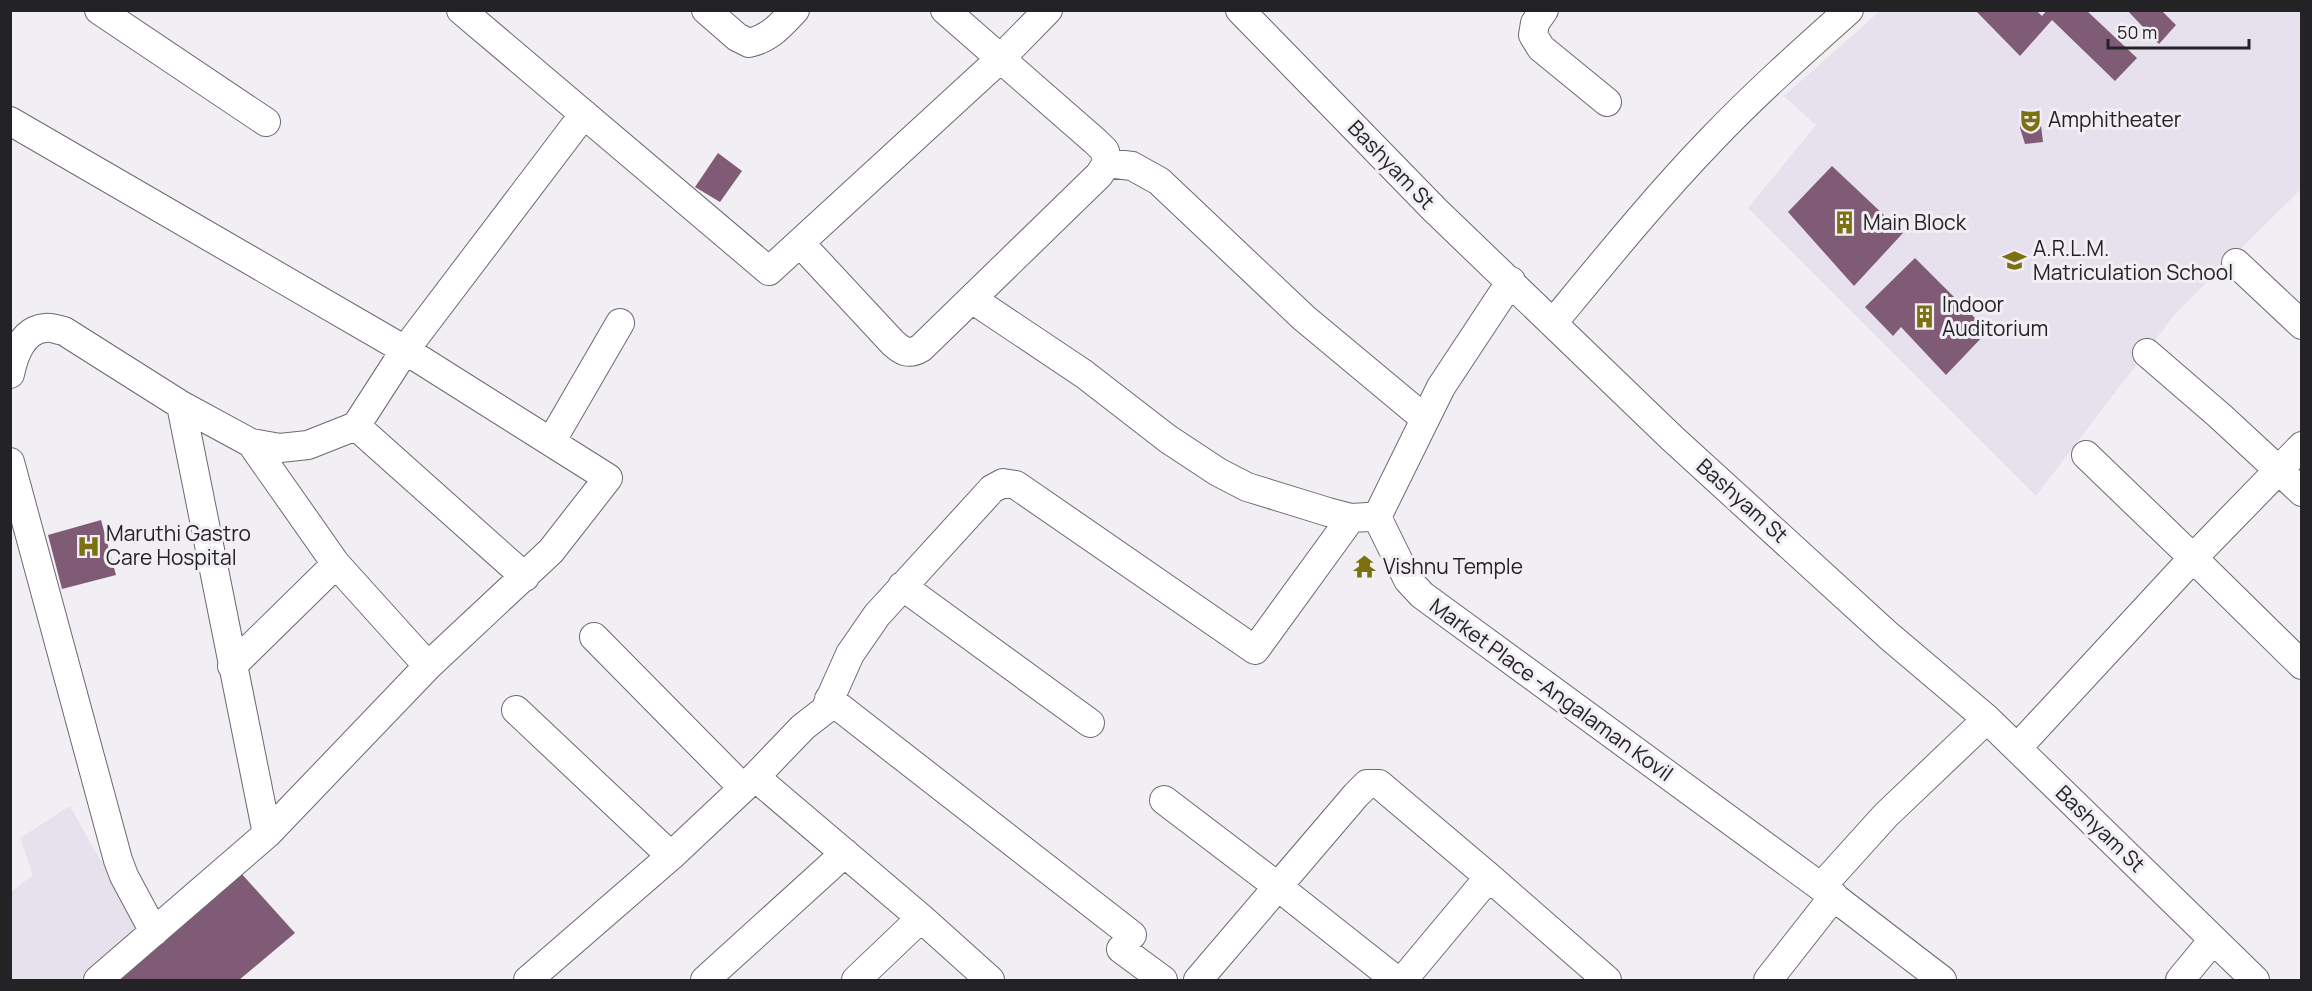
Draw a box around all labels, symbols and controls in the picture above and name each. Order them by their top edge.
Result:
scale bar [2108,12,2249,50]
text: 50 m [2117,20,2157,44]
place label: Amphitheater [2048,105,2182,133]
theatre icon: Amphitheater [2017,107,2043,133]
street label: Bashyam St [1342,114,1441,215]
place label: Main Block [1863,208,1967,236]
building icon: Main Block [1832,210,1858,236]
place label: A.R.L.M. Matriculation School [2033,234,2233,286]
school or university icon: A.R.L.M. Matriculation School [2002,248,2028,274]
place label: Indoor Auditorium [1942,290,2048,342]
building icon: Indoor Auditorium [1911,304,1937,330]
street label: Bashyam St [1691,452,1794,549]
place label: Maruthi Gastro Care Hospital [106,519,251,571]
hospital icon: Maruthi Gastro Care Hospital [75,533,101,559]
place label: Vishnu Temple [1383,552,1523,580]
temple icon: Vishnu Temple [1352,554,1378,580]
street label: Market Place -Angalaman Kovil [1424,591,1679,787]
street label: Bashyam St [2050,779,2151,878]

